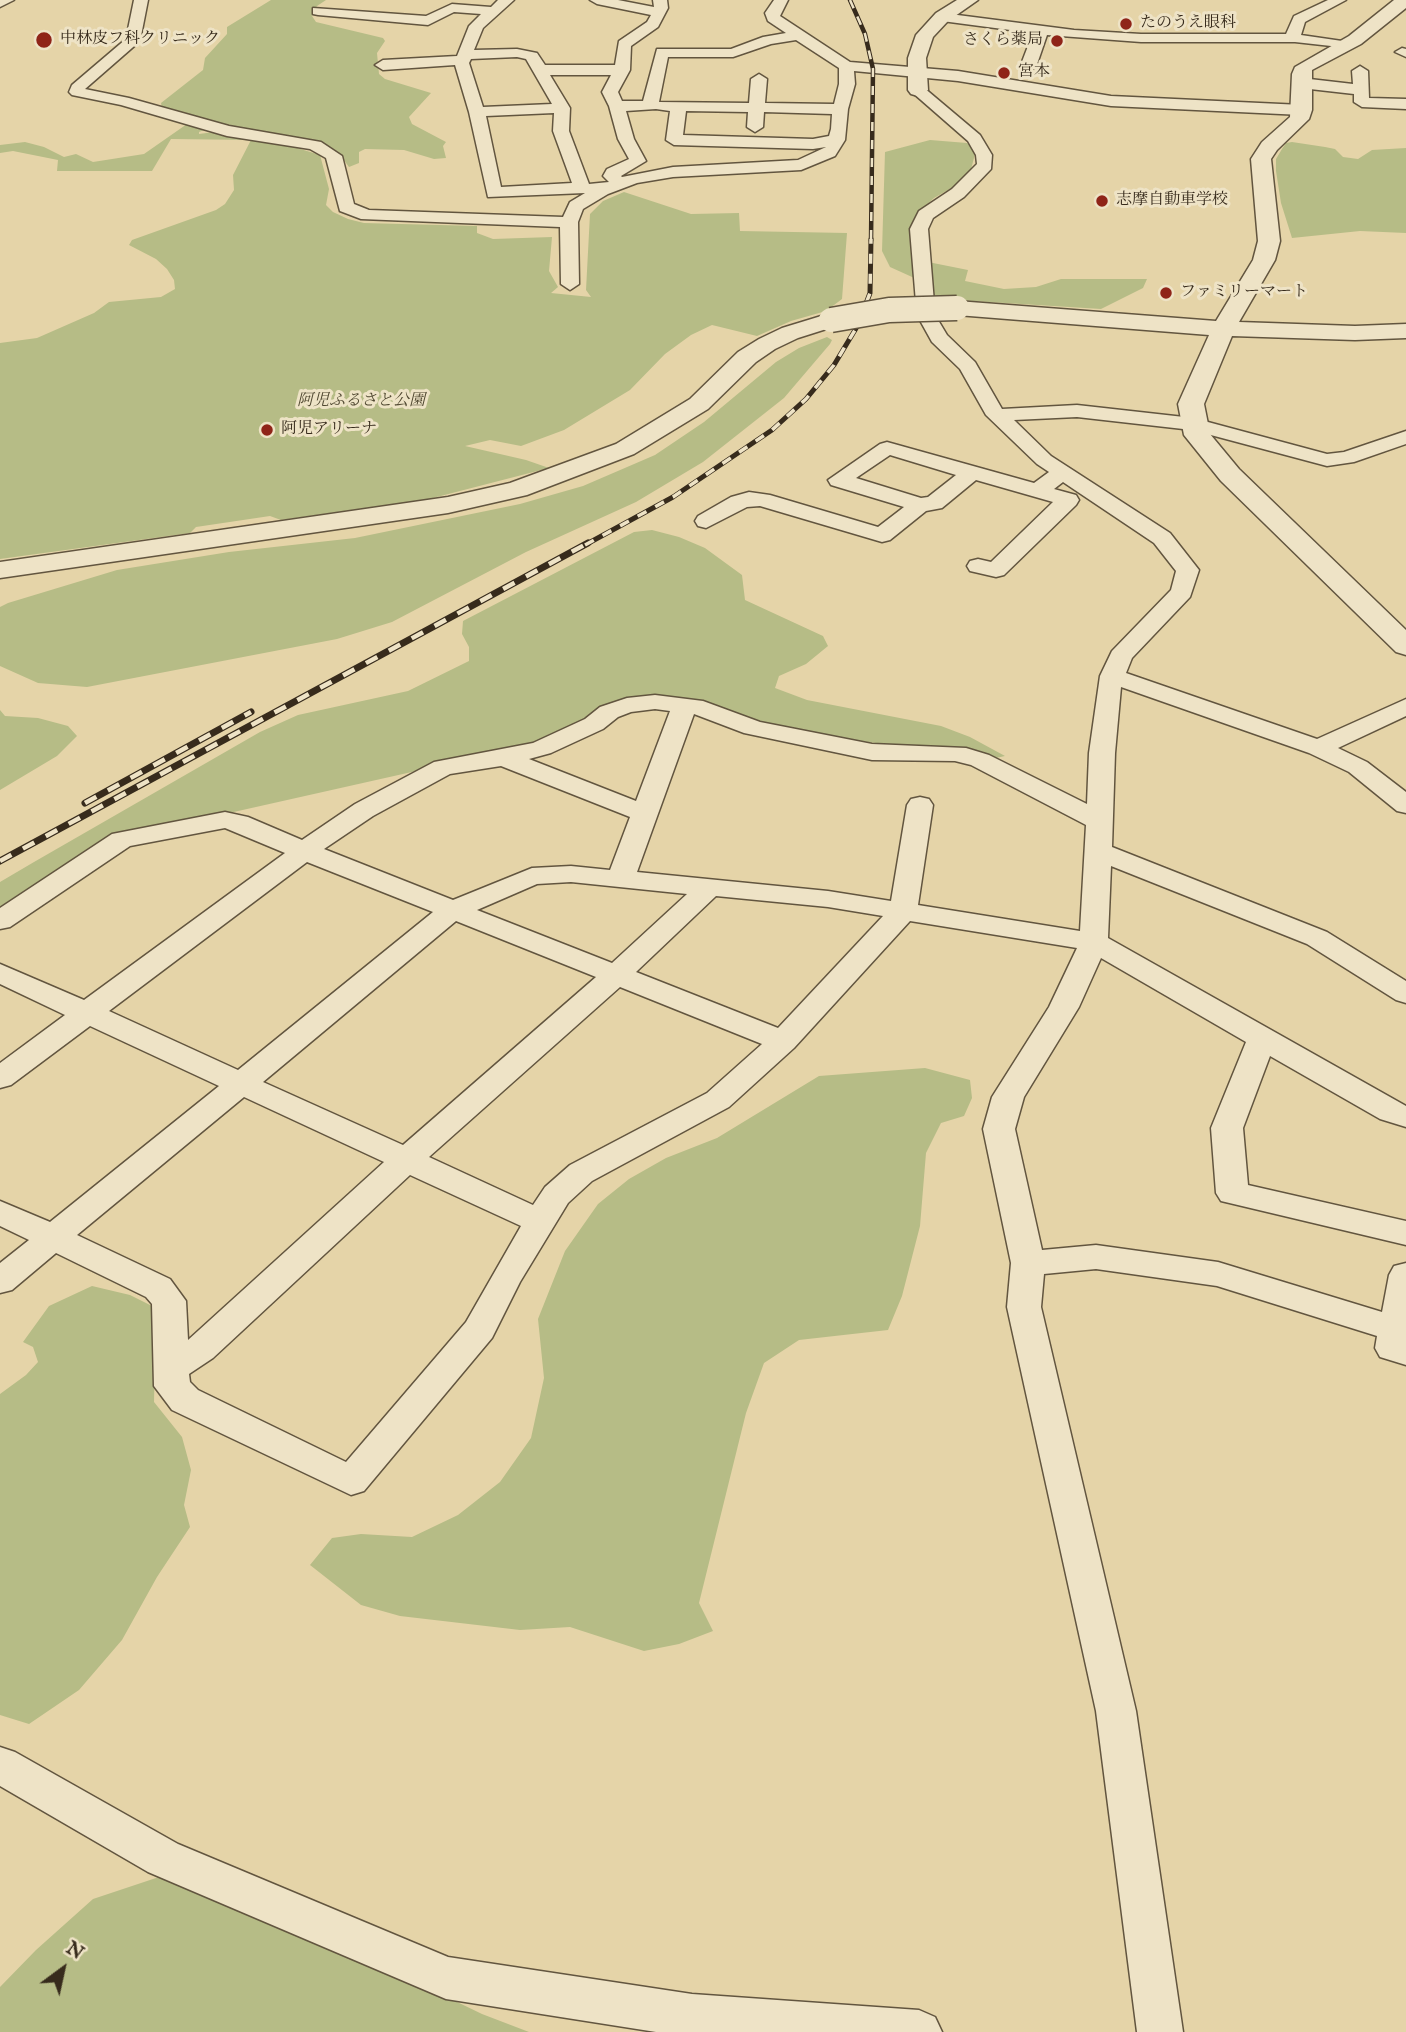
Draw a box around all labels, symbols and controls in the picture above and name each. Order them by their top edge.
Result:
place label: たのうえ眼科 [1140,14,1236,34]
marker: たのうえ眼科 [1118,16,1134,32]
marker: 中林皮フ科クリニック [34,30,54,50]
place label: 中林皮フ科クリニック [60,30,220,50]
place label: さくら薬局 [963,31,1043,51]
marker: さくら薬局 [1049,33,1065,49]
place label: 宮本 [1018,63,1050,83]
marker: 宮本 [996,65,1012,81]
place label: 志摩自動車学校 [1116,191,1228,211]
marker: 志摩自動車学校 [1094,193,1110,209]
place label: ファミリーマート [1180,283,1308,303]
marker: ファミリーマート [1158,285,1174,301]
park label: 阿児ふるさと公園 [297,392,425,412]
place label: 阿児アリーナ [281,420,377,440]
marker: 阿児アリーナ [259,422,275,438]
north arrow [28,1934,98,2004]
text: N [61,1937,88,1966]

